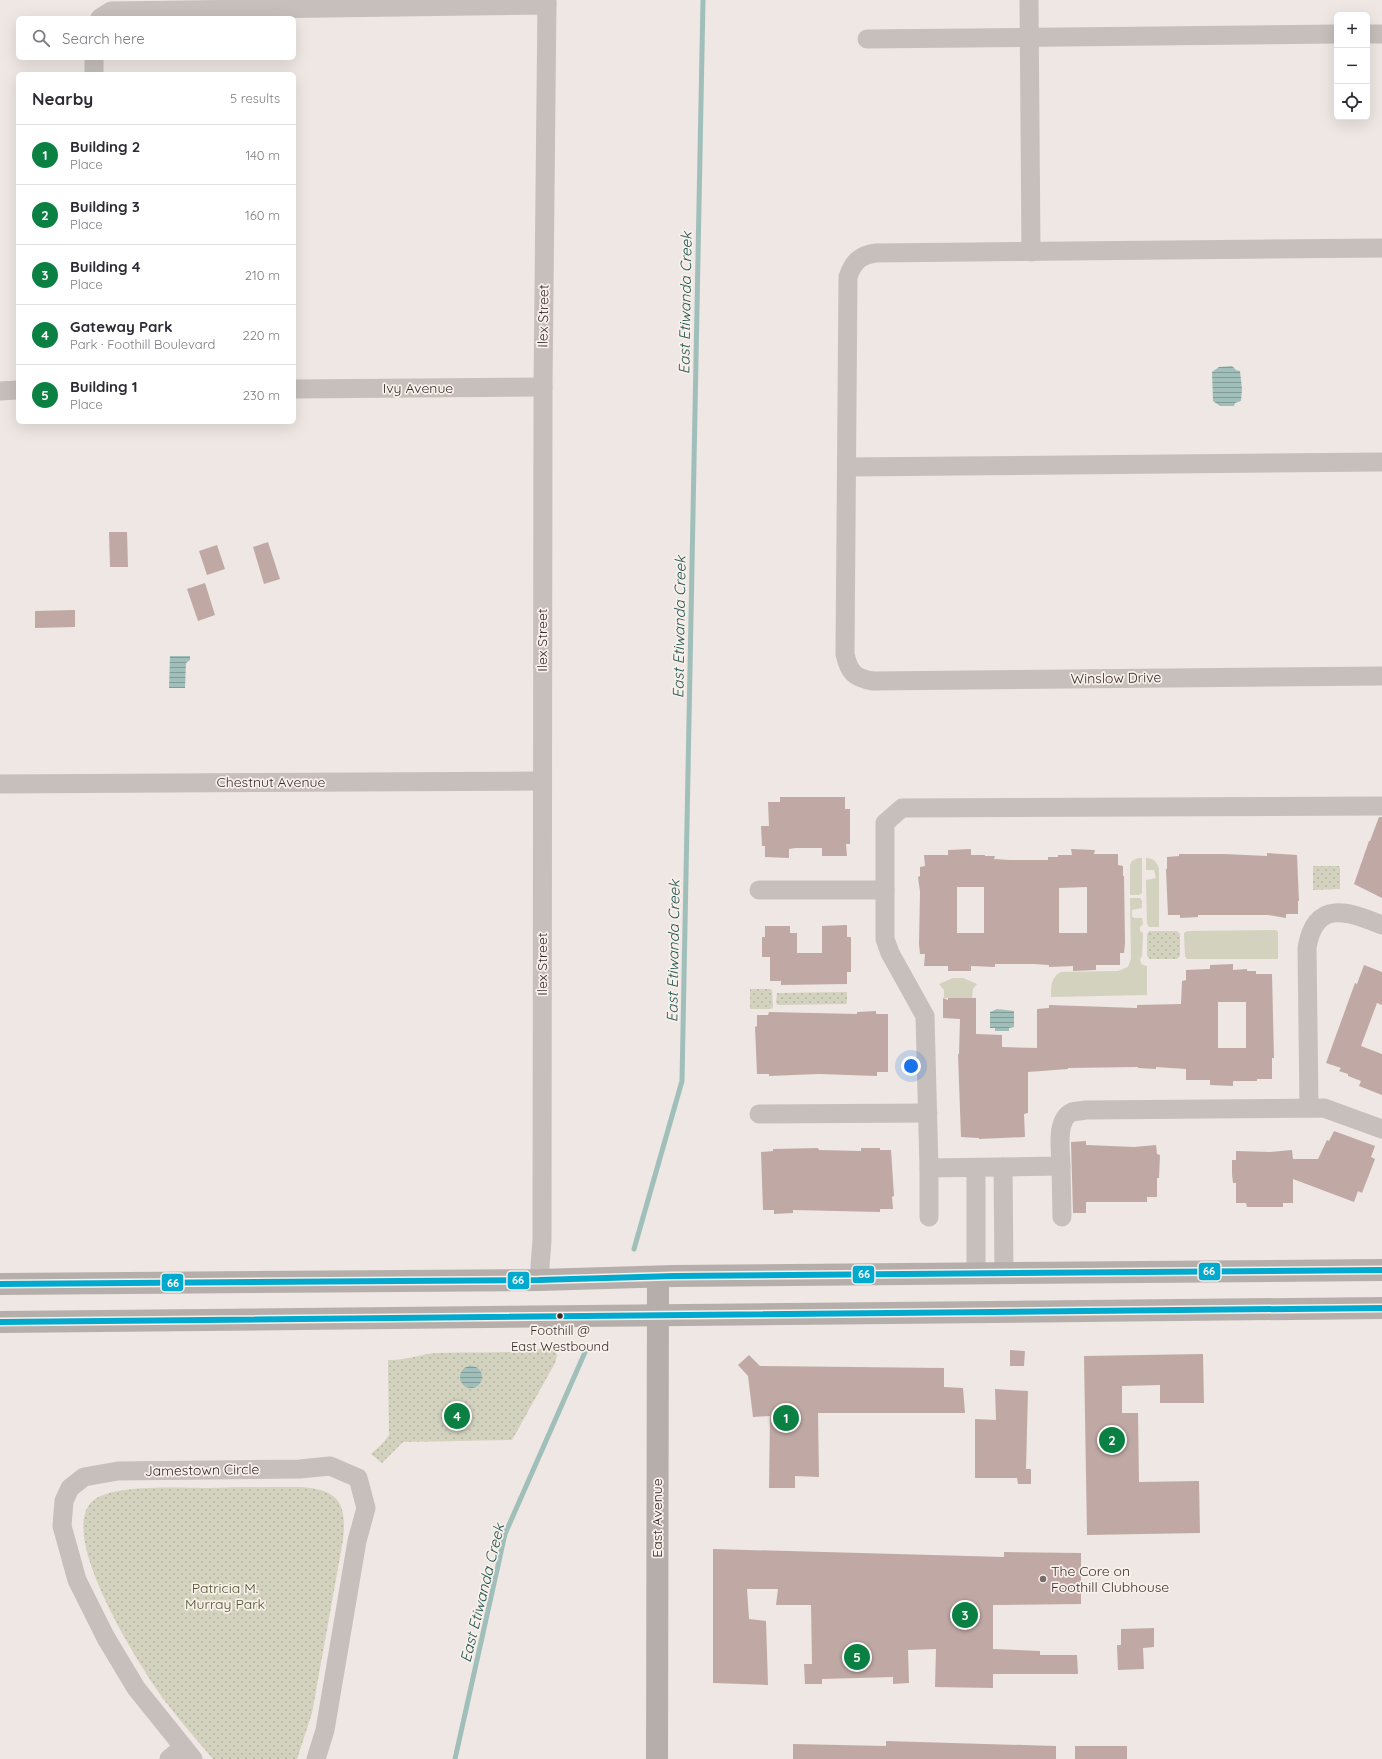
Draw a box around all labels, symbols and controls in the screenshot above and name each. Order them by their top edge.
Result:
map controls [1334,12,1370,120]
button: + [1334,12,1370,48]
search box [16,16,296,60]
icon: search [30,27,52,49]
text: Search here [62,29,145,48]
button: − [1334,48,1370,84]
button: locate [1334,84,1370,120]
text: Nearby [32,88,93,109]
text: 5 results [230,90,280,106]
text: Building 2 [70,137,140,156]
text: 1 [42,147,48,163]
text: 140 m [245,147,280,163]
text: Place [70,156,103,172]
text: Building 3 [70,197,140,216]
text: 2 [41,207,49,223]
text: 160 m [245,207,280,223]
text: Place [70,216,103,232]
water label: East Etiwanda Creek [674,230,696,374]
text: Building 4 [70,257,141,276]
text: 3 [42,267,48,283]
text: 210 m [245,267,280,283]
text: Place [70,276,103,292]
street label: Ilex Street [533,284,553,348]
text: Gateway Park [70,317,172,336]
text: 4 [41,327,49,343]
text: 220 m [242,327,280,343]
text: Park · Foothill Boulevard [70,336,215,352]
text: Building 1 [70,377,138,396]
street label: Ivy Avenue [383,379,453,397]
text: 5 [41,387,49,403]
text: 230 m [243,387,280,403]
text: Place [70,396,103,412]
water label: East Etiwanda Creek [668,554,690,698]
street label: Ilex Street [533,608,551,672]
street label: Winslow Drive [1070,668,1162,688]
street label: Chestnut Avenue [217,773,325,791]
water label: East Etiwanda Creek [662,878,684,1022]
street label: Ilex Street [533,932,551,996]
your location [901,1056,921,1076]
line badge: 66 [1198,1262,1221,1281]
text: 66 [1203,1264,1215,1278]
line badge: 66 [852,1265,875,1284]
text: 66 [858,1267,870,1281]
line badge: 66 [507,1271,530,1290]
line badge: 66 [161,1273,184,1292]
text: 66 [512,1273,524,1287]
text: 66 [167,1276,179,1290]
marker: Foothill @ East Westbound [555,1311,565,1321]
place label: Foothill @ East Westbound [511,1322,609,1354]
pin: 4 [444,1401,470,1431]
pin: 1 [773,1403,799,1433]
pin: 2 [1099,1425,1125,1455]
street label: Jamestown Circle [144,1460,260,1480]
street label: East Avenue [648,1478,666,1558]
water label: East Etiwanda Creek [456,1520,509,1664]
place label: The Core on Foothill Clubhouse [1051,1562,1169,1596]
marker: The Core on Foothill Clubhouse [1038,1574,1048,1584]
park label: Patricia M. Murray Park [185,1579,265,1613]
pin: 3 [952,1600,978,1630]
pin: 5 [844,1642,870,1672]

